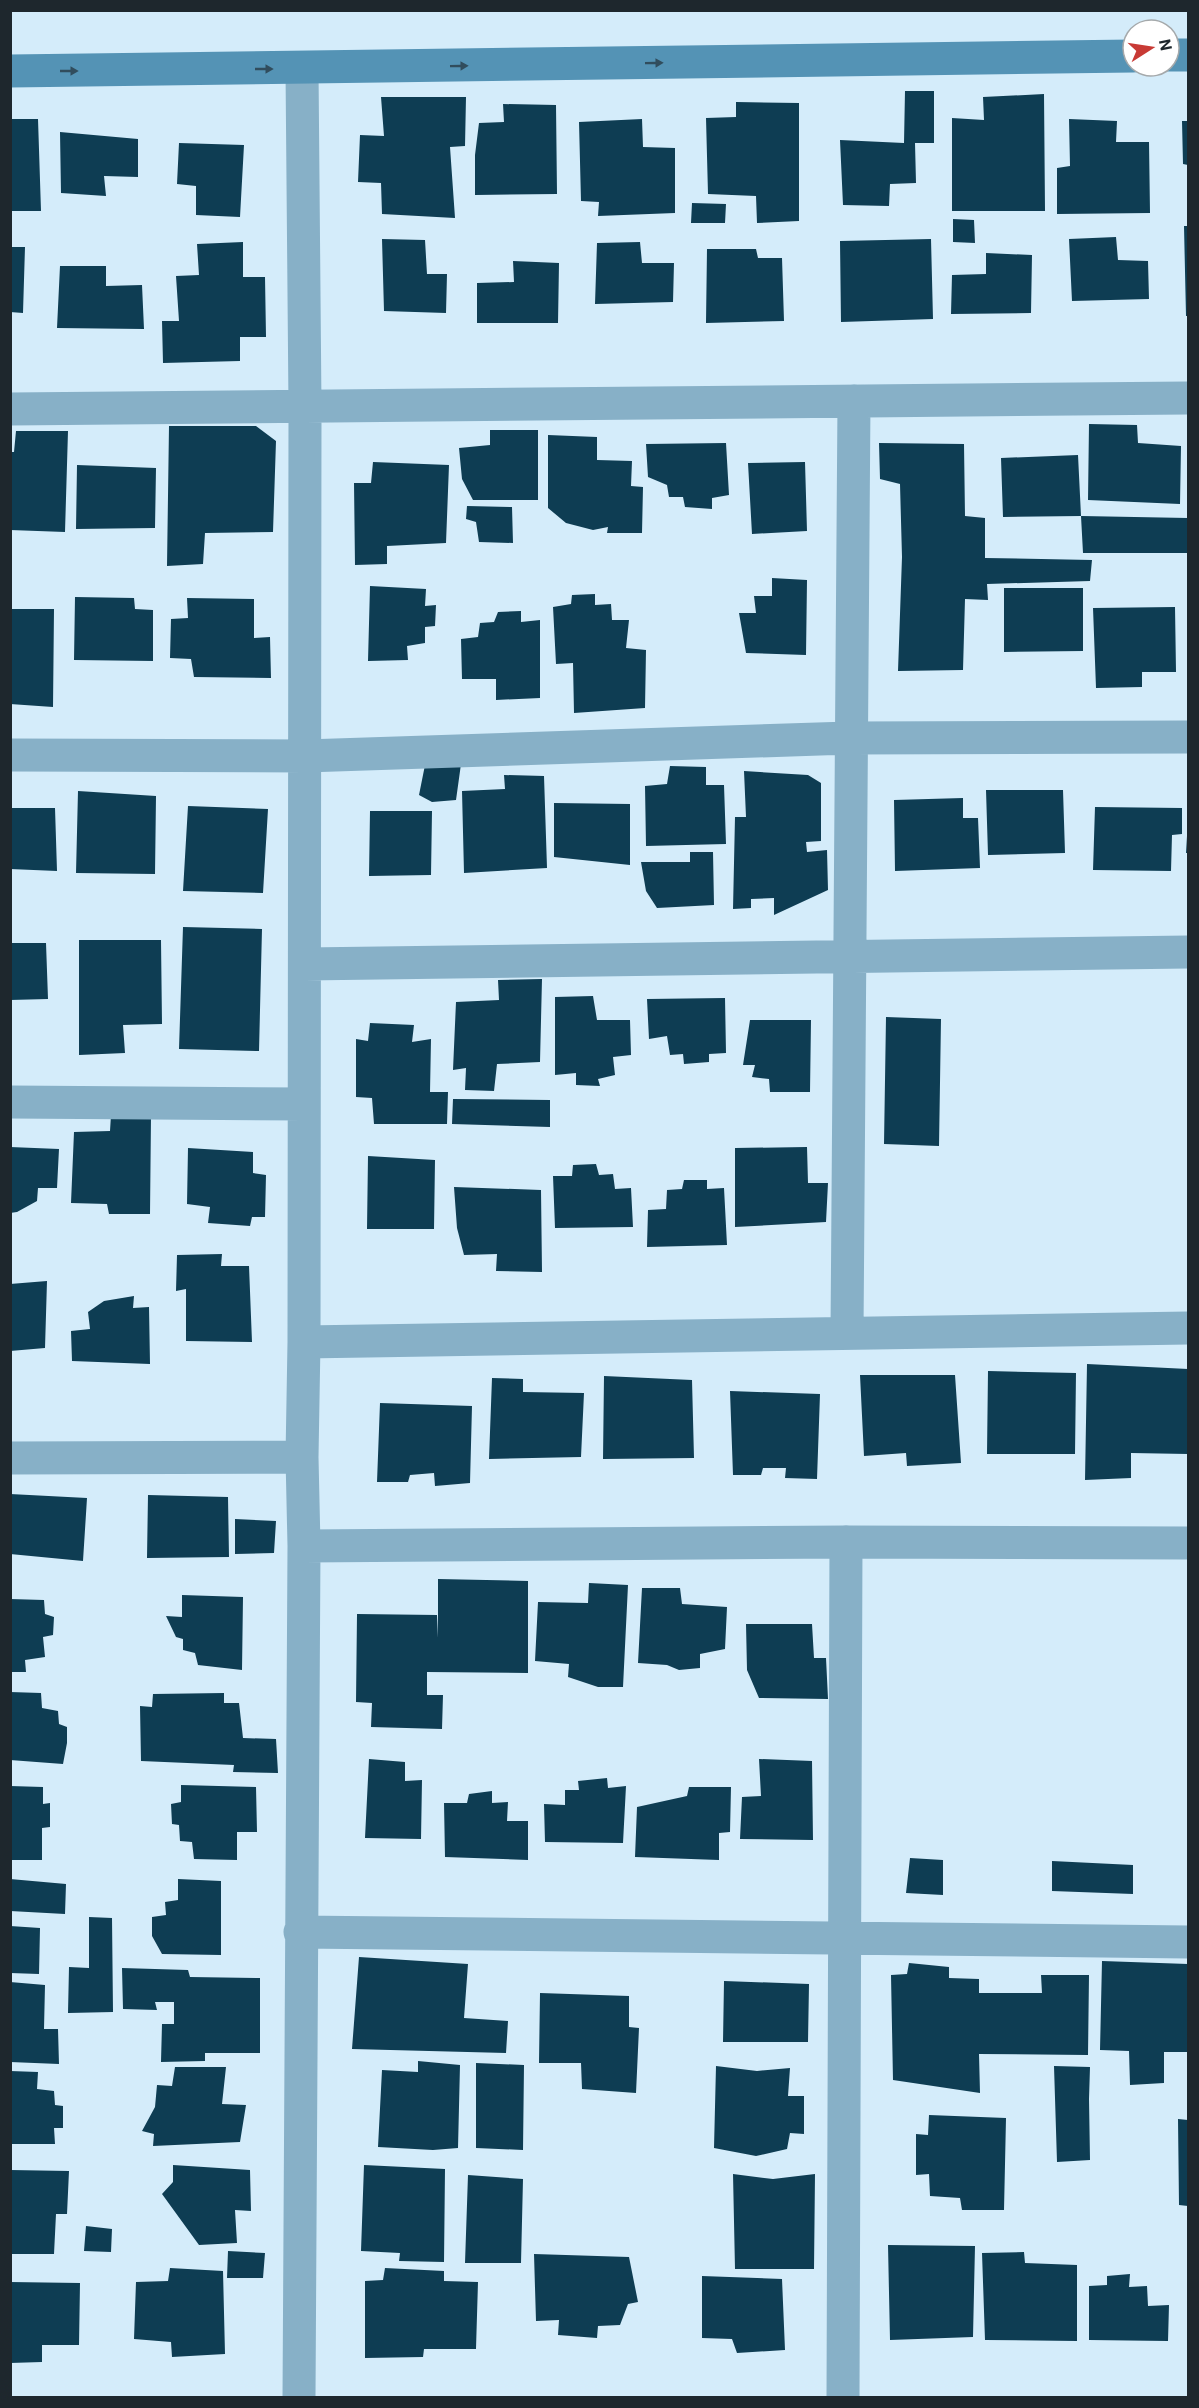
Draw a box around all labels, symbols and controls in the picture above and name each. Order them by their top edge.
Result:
north arrow [1121,18,1181,78]
text: N [1155,37,1176,52]
one-way arrow [644,59,663,68]
one-way arrow [449,62,468,71]
one-way arrow [254,64,273,74]
one-way arrow [59,66,78,76]

